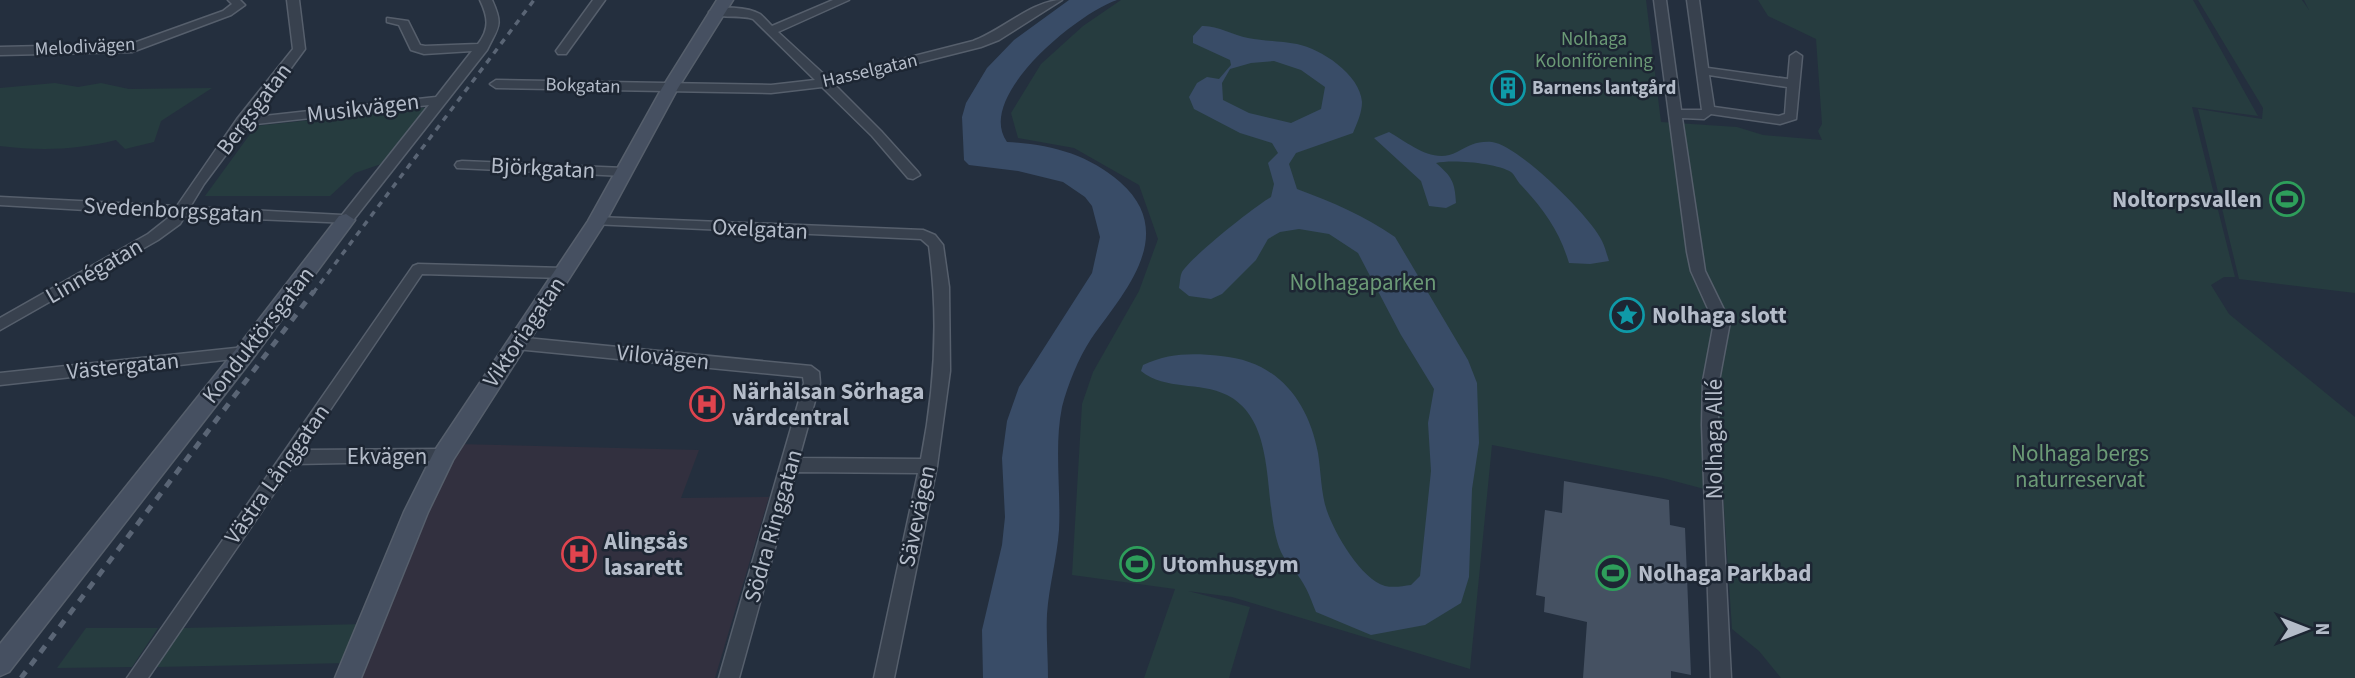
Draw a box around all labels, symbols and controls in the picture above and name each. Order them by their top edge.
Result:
park label: Nolhaga Koloniförening [1535,26,1653,75]
street label: Melodivägen [34,31,136,63]
street label: Hasselgatan [820,47,920,95]
street label: Bergsgatan [208,56,300,162]
building icon: Barnens lantgård [1489,69,1527,107]
street label: Bokgatan [545,71,621,101]
place label: Barnens lantgård [1532,75,1676,102]
street label: Musikvägen [305,85,421,131]
street label: Björkgatan [490,149,596,187]
sports icon: Noltorpsvallen [2268,180,2306,218]
place label: Noltorpsvallen [2112,183,2262,216]
street label: Svedenborgsgatan [83,189,263,231]
street label: Oxelgatan [711,210,809,248]
street label: Linnégatan [39,230,149,312]
street label: Konduktörsgatan [194,260,322,410]
park label: Nolhagaparken [1289,266,1437,299]
street label: Viktoriagatan [475,270,573,394]
place icon: Nolhaga slott [1608,296,1646,334]
place label: Nolhaga slott [1652,299,1787,332]
street label: Vilovägen [615,336,711,378]
street label: Västergatan [65,344,181,388]
place label: Närhälsan Sörhaga vårdcentral [732,375,924,434]
street label: Nolhaga Allé [1698,379,1731,499]
hospital icon: Närhälsan Sörhaga vårdcentral [688,385,726,423]
street label: Västra Långgatan [216,397,338,551]
park label: Nolhaga bergs naturreservat [2011,437,2149,496]
street label: Ekvägen [347,440,427,473]
street label: Södra Ringgatan [735,446,811,606]
street label: Sävevägen [890,462,944,570]
place label: Alingsås lasarett [603,525,688,584]
hospital icon: Alingsås lasarett [560,535,598,573]
sports icon: Utomhusgym [1118,545,1156,583]
place label: Utomhusgym [1162,548,1299,581]
sports icon: Nolhaga Parkbad [1594,554,1632,592]
place label: Nolhaga Parkbad [1638,557,1812,590]
north arrow [2271,594,2341,664]
text: N [2308,623,2335,635]

